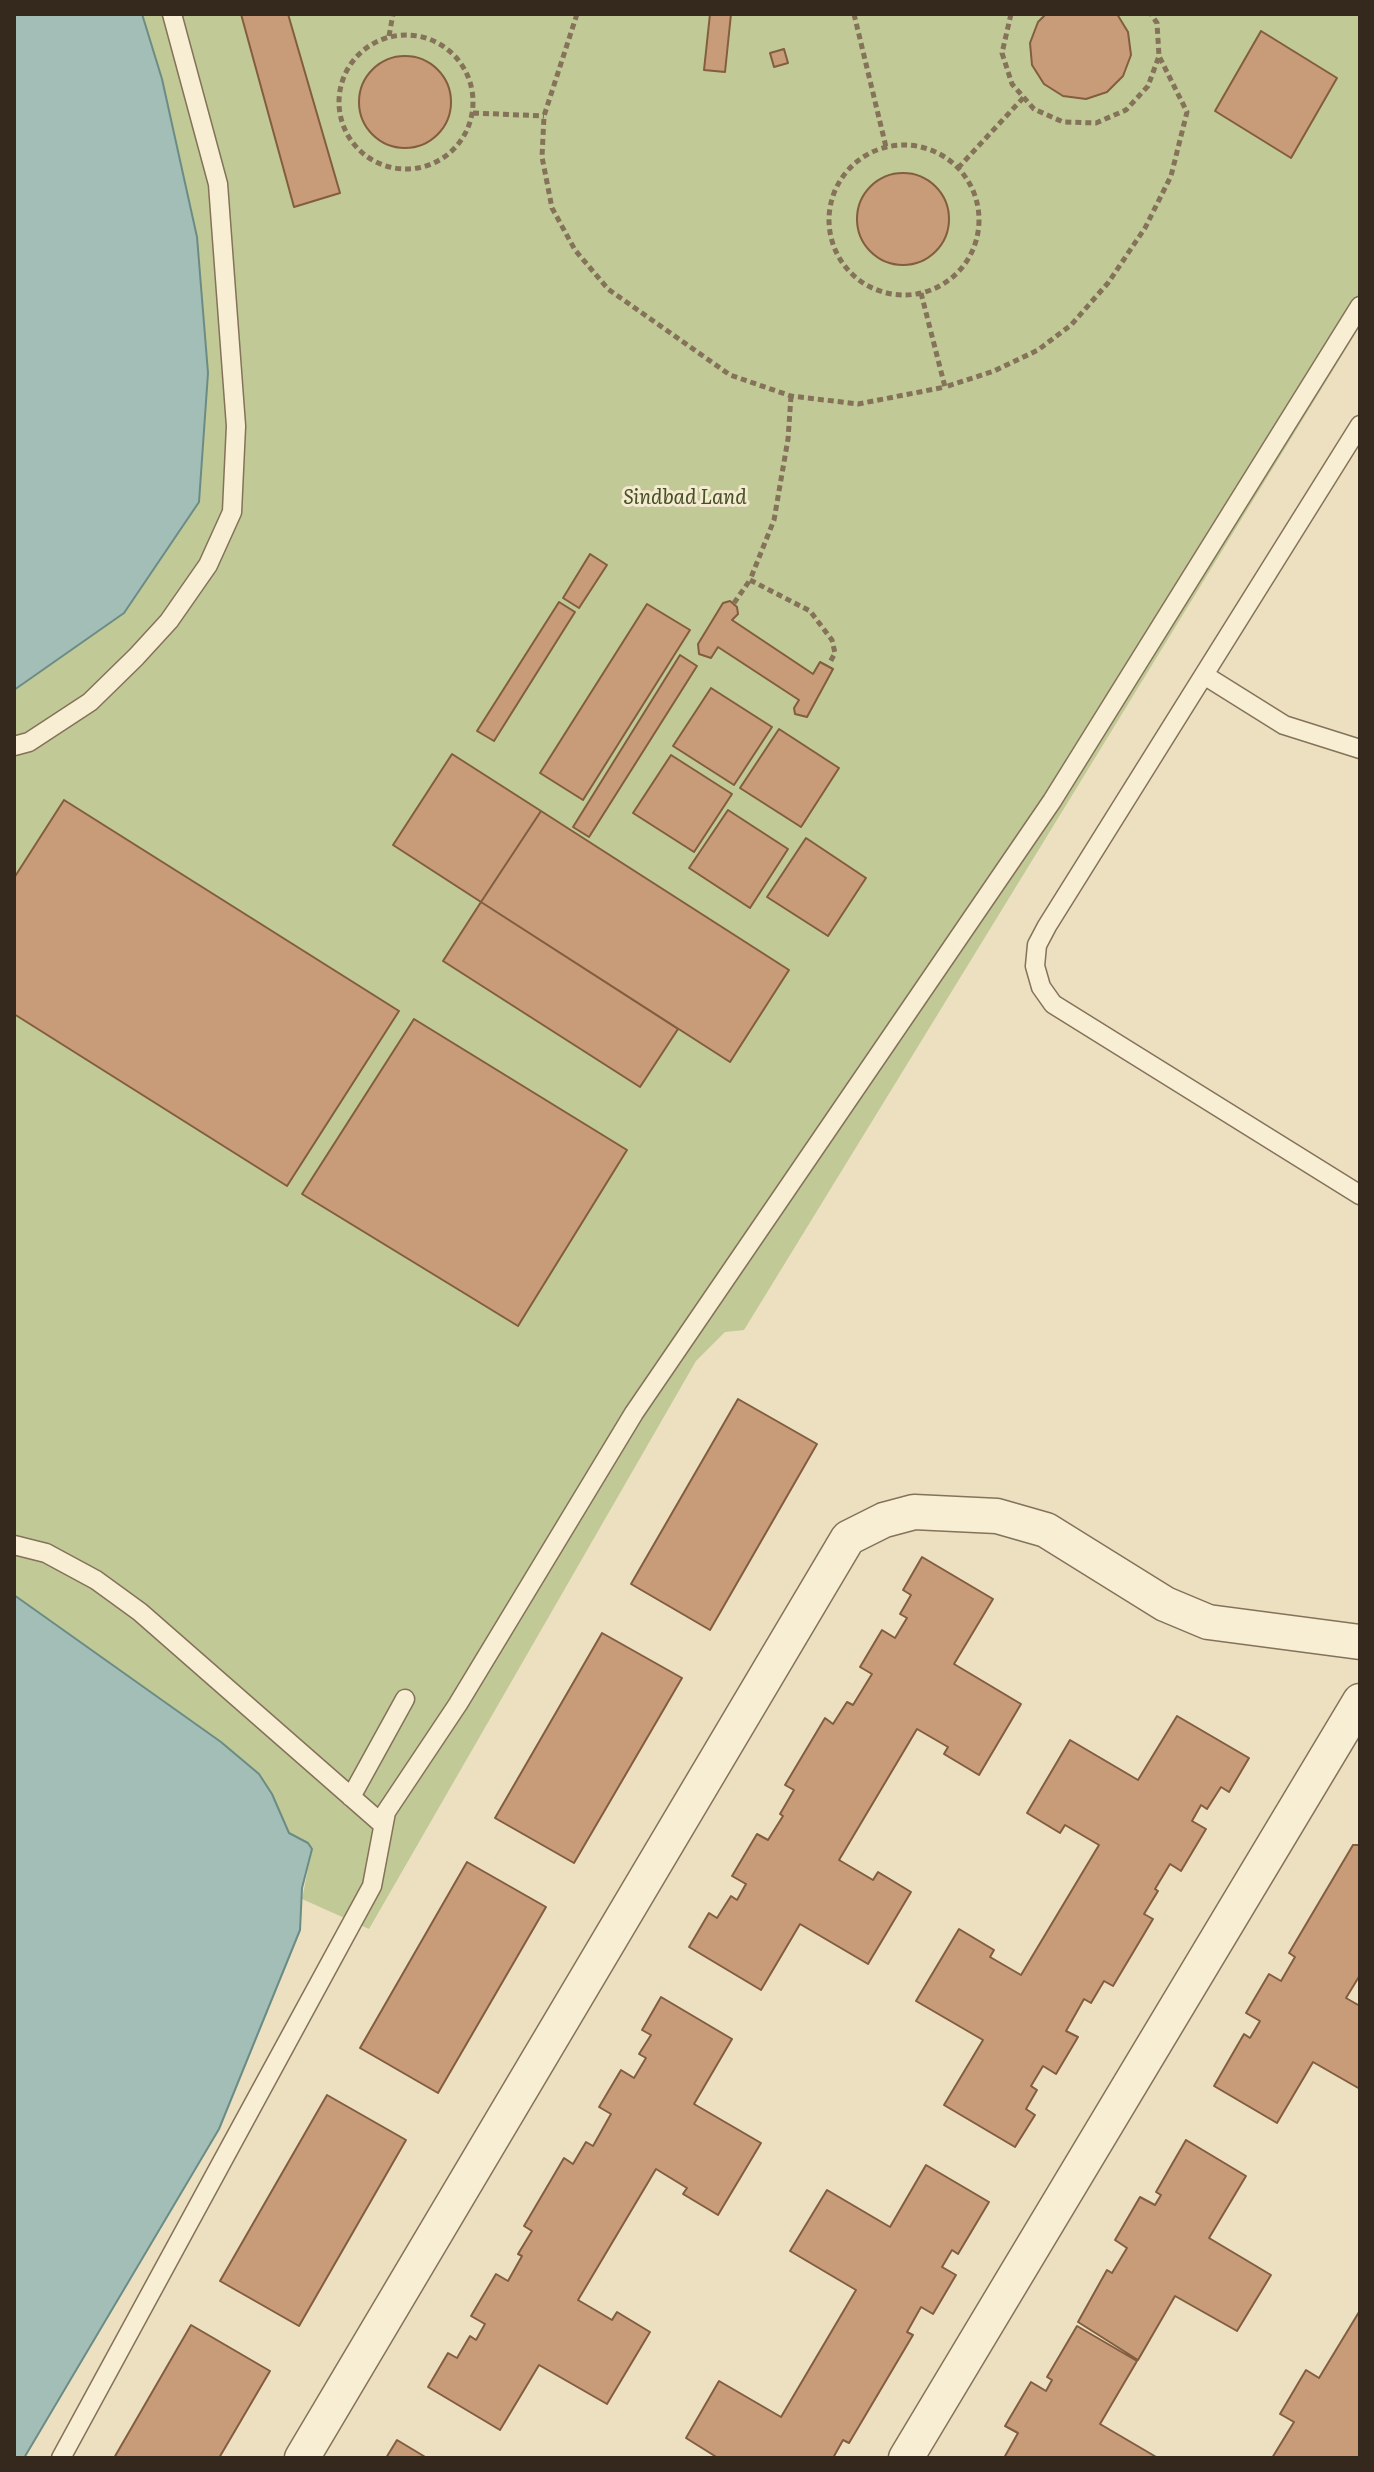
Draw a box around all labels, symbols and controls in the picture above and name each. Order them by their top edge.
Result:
park label: Sindbad Land [623,486,747,510]

